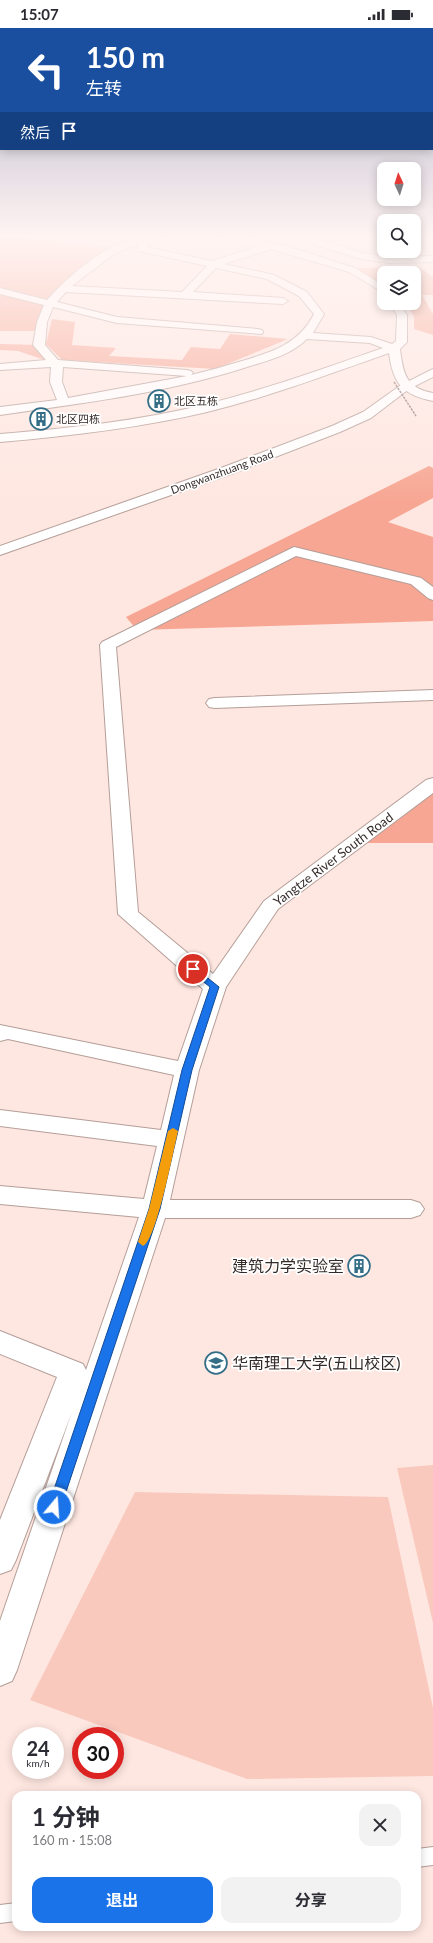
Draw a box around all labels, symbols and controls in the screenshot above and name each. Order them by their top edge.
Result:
text: 15:07 [20,5,59,23]
text: 150 m [86,40,165,74]
icon: left [20,44,72,96]
text: 左转 [86,77,122,99]
icon: arrive [58,120,80,142]
text: 然后 [20,123,50,141]
north arrow [377,162,421,206]
map controls [377,162,421,310]
button: search [377,214,421,258]
button: layers [377,266,421,310]
building icon: 北区五栋 [146,388,172,414]
place label: 北区五栋 [174,394,218,407]
building icon: 北区四栋 [28,406,54,432]
place label: 北区四栋 [56,412,100,425]
street label: Dongwanzhuang Road [169,447,275,496]
street label: Yangtze River South Road [270,809,396,909]
pin [176,952,210,986]
icon: arrive [182,958,204,980]
building icon: 建筑力学实验室 [346,1253,372,1279]
place label: 建筑力学实验室 [232,1256,344,1275]
school or university icon: 华南理工大学(五山校区) [203,1350,229,1376]
place label: 华南理工大学(五山校区) [232,1353,401,1372]
position arrow [33,1486,75,1528]
speed limit sign: 30 [72,1727,124,1779]
text: 24 [26,1736,50,1760]
text: km/h [26,1757,50,1769]
text: 1 分钟 [32,1802,100,1831]
button: close [359,1804,401,1846]
text: 160 m · 15:08 [32,1832,112,1848]
button: 退出 [32,1877,213,1923]
button: 分享 [221,1877,401,1923]

